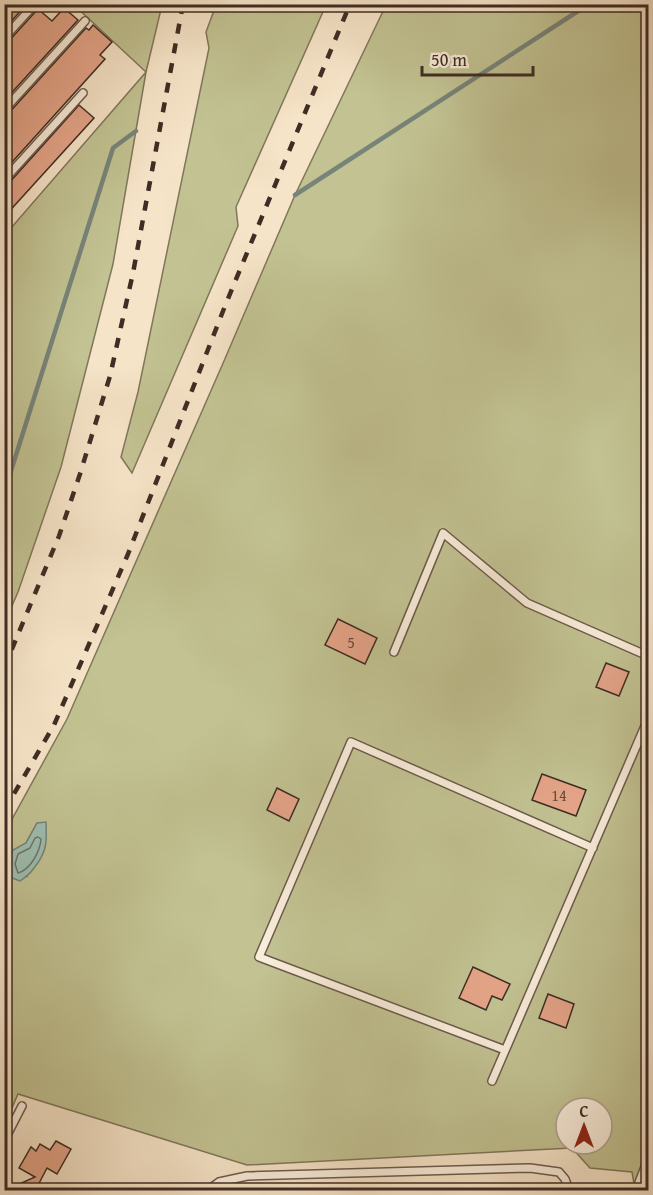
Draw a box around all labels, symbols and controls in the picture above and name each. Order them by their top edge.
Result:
scale bar [422,39,533,77]
text: 50 m [431,46,467,73]
house number: 5 [347,630,355,654]
house number: 14 [551,783,567,807]
north arrow [554,1096,614,1156]
text: С [579,1099,589,1123]

